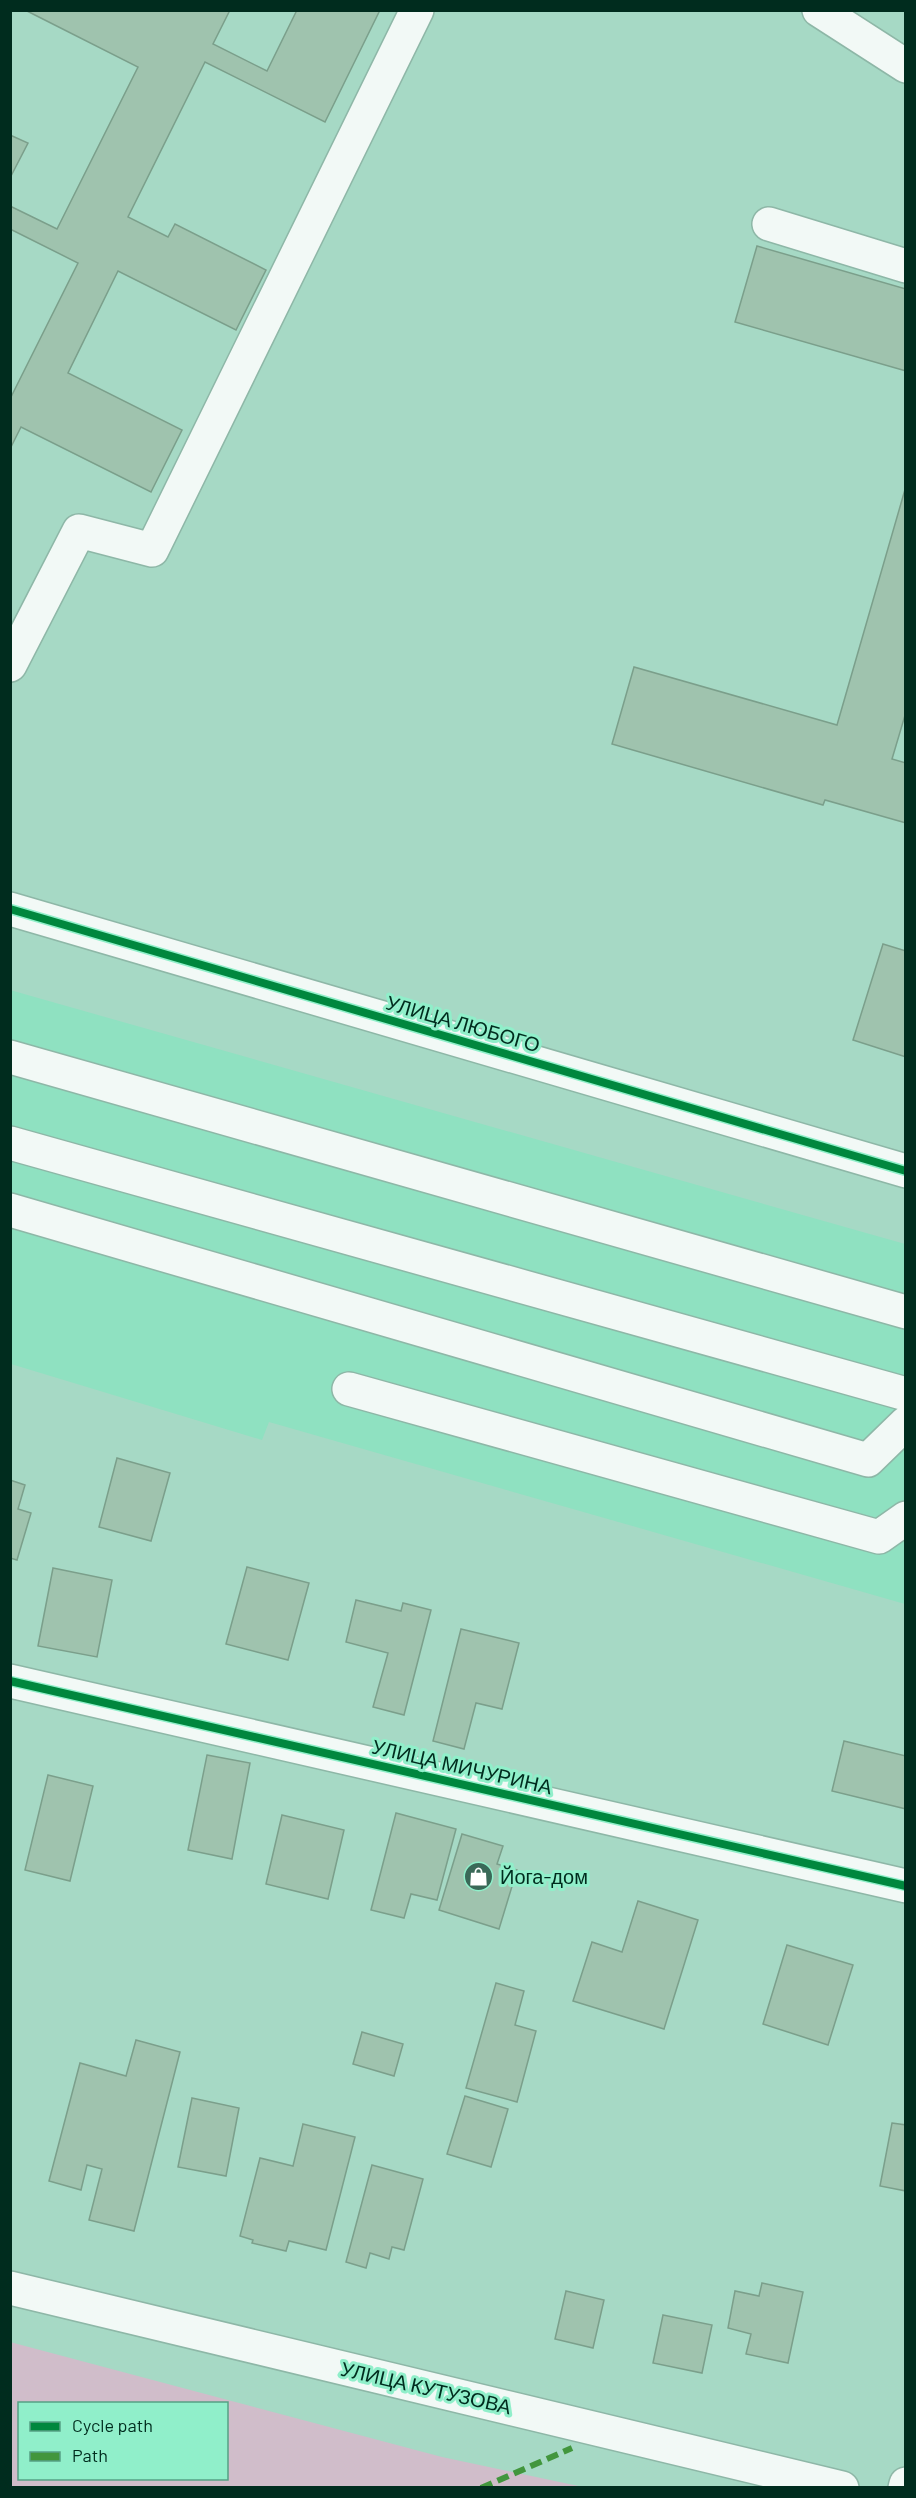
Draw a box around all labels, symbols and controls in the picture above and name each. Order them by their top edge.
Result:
street label: УЛИЦА ЛЮБОГО [384,990,543,1056]
street label: УЛИЦА МИЧУРИНА [370,1734,555,1799]
shop icon: Йога-дом [463,1861,495,1893]
place label: Йога-дом [500,1864,588,1888]
street label: УЛИЦА КУТУЗОВА [339,2356,514,2418]
legend [18,2402,228,2480]
text: Cycle path [72,2414,153,2436]
text: Path [72,2444,108,2466]

